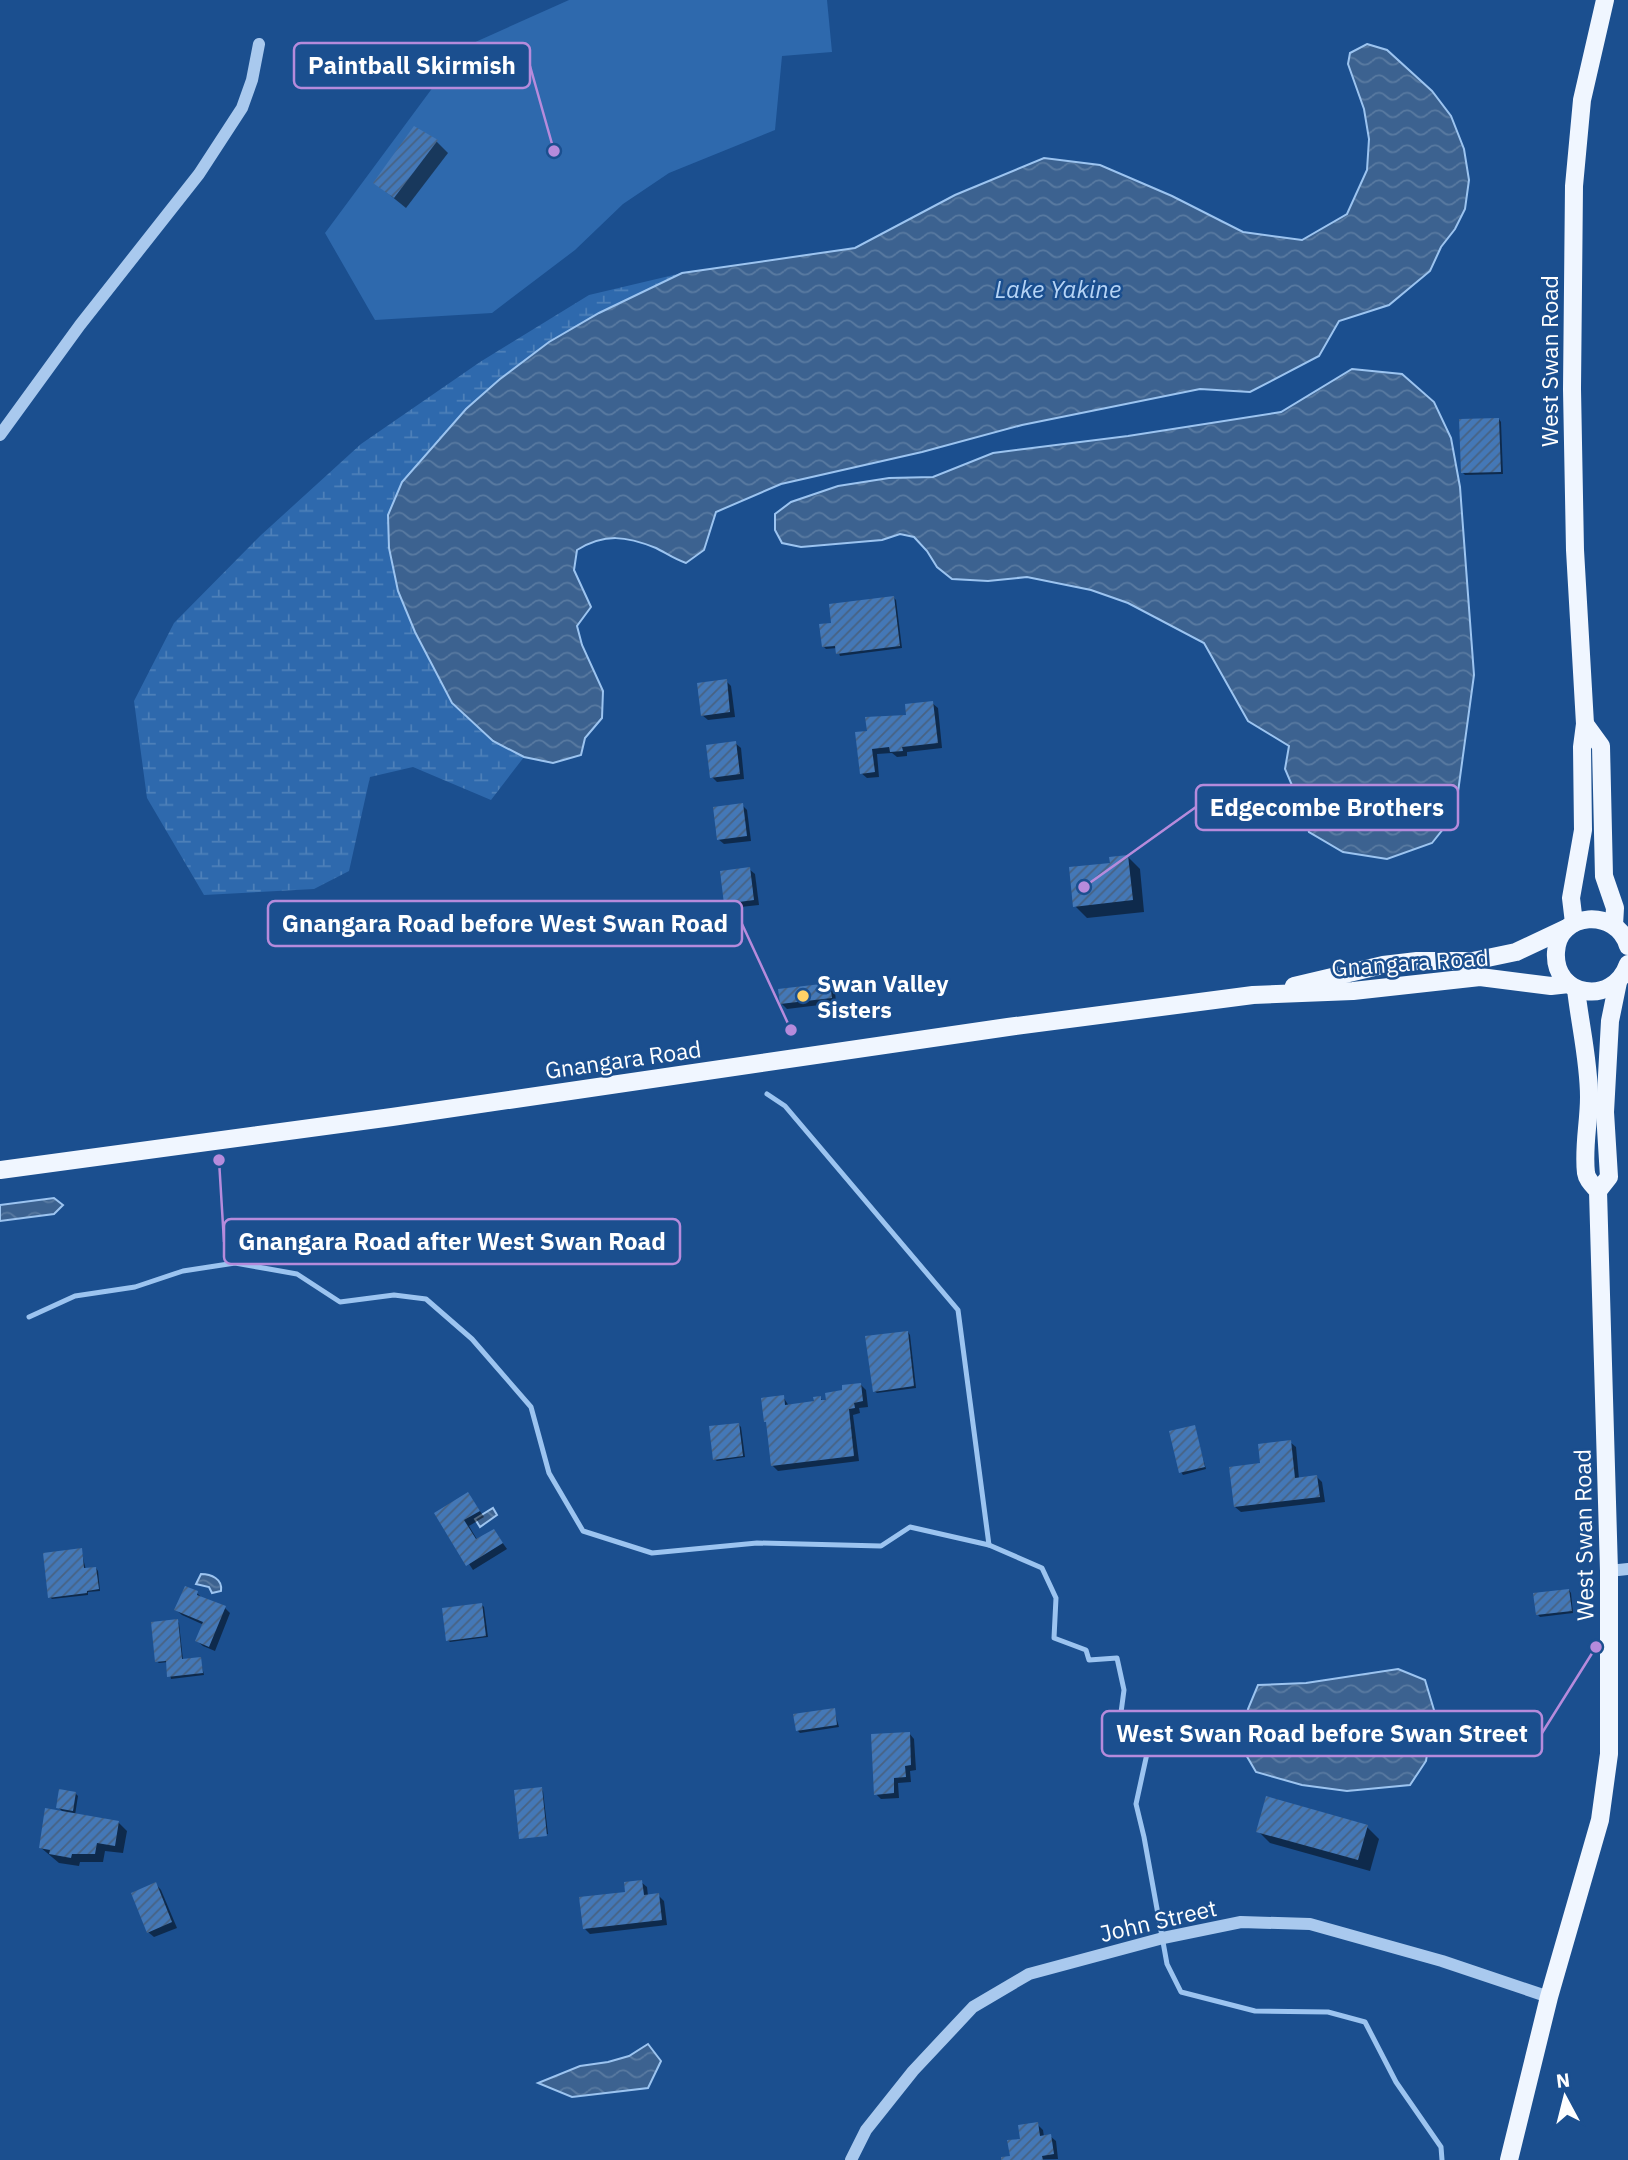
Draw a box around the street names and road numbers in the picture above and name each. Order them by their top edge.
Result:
street label: West Swan Road [1534,275,1564,447]
street label: Gnangara Road [1330,942,1490,982]
street label: Gnangara Road [543,1033,703,1085]
street label: West Swan Road [1567,1449,1599,1621]
street label: John Street [1097,1892,1219,1948]

